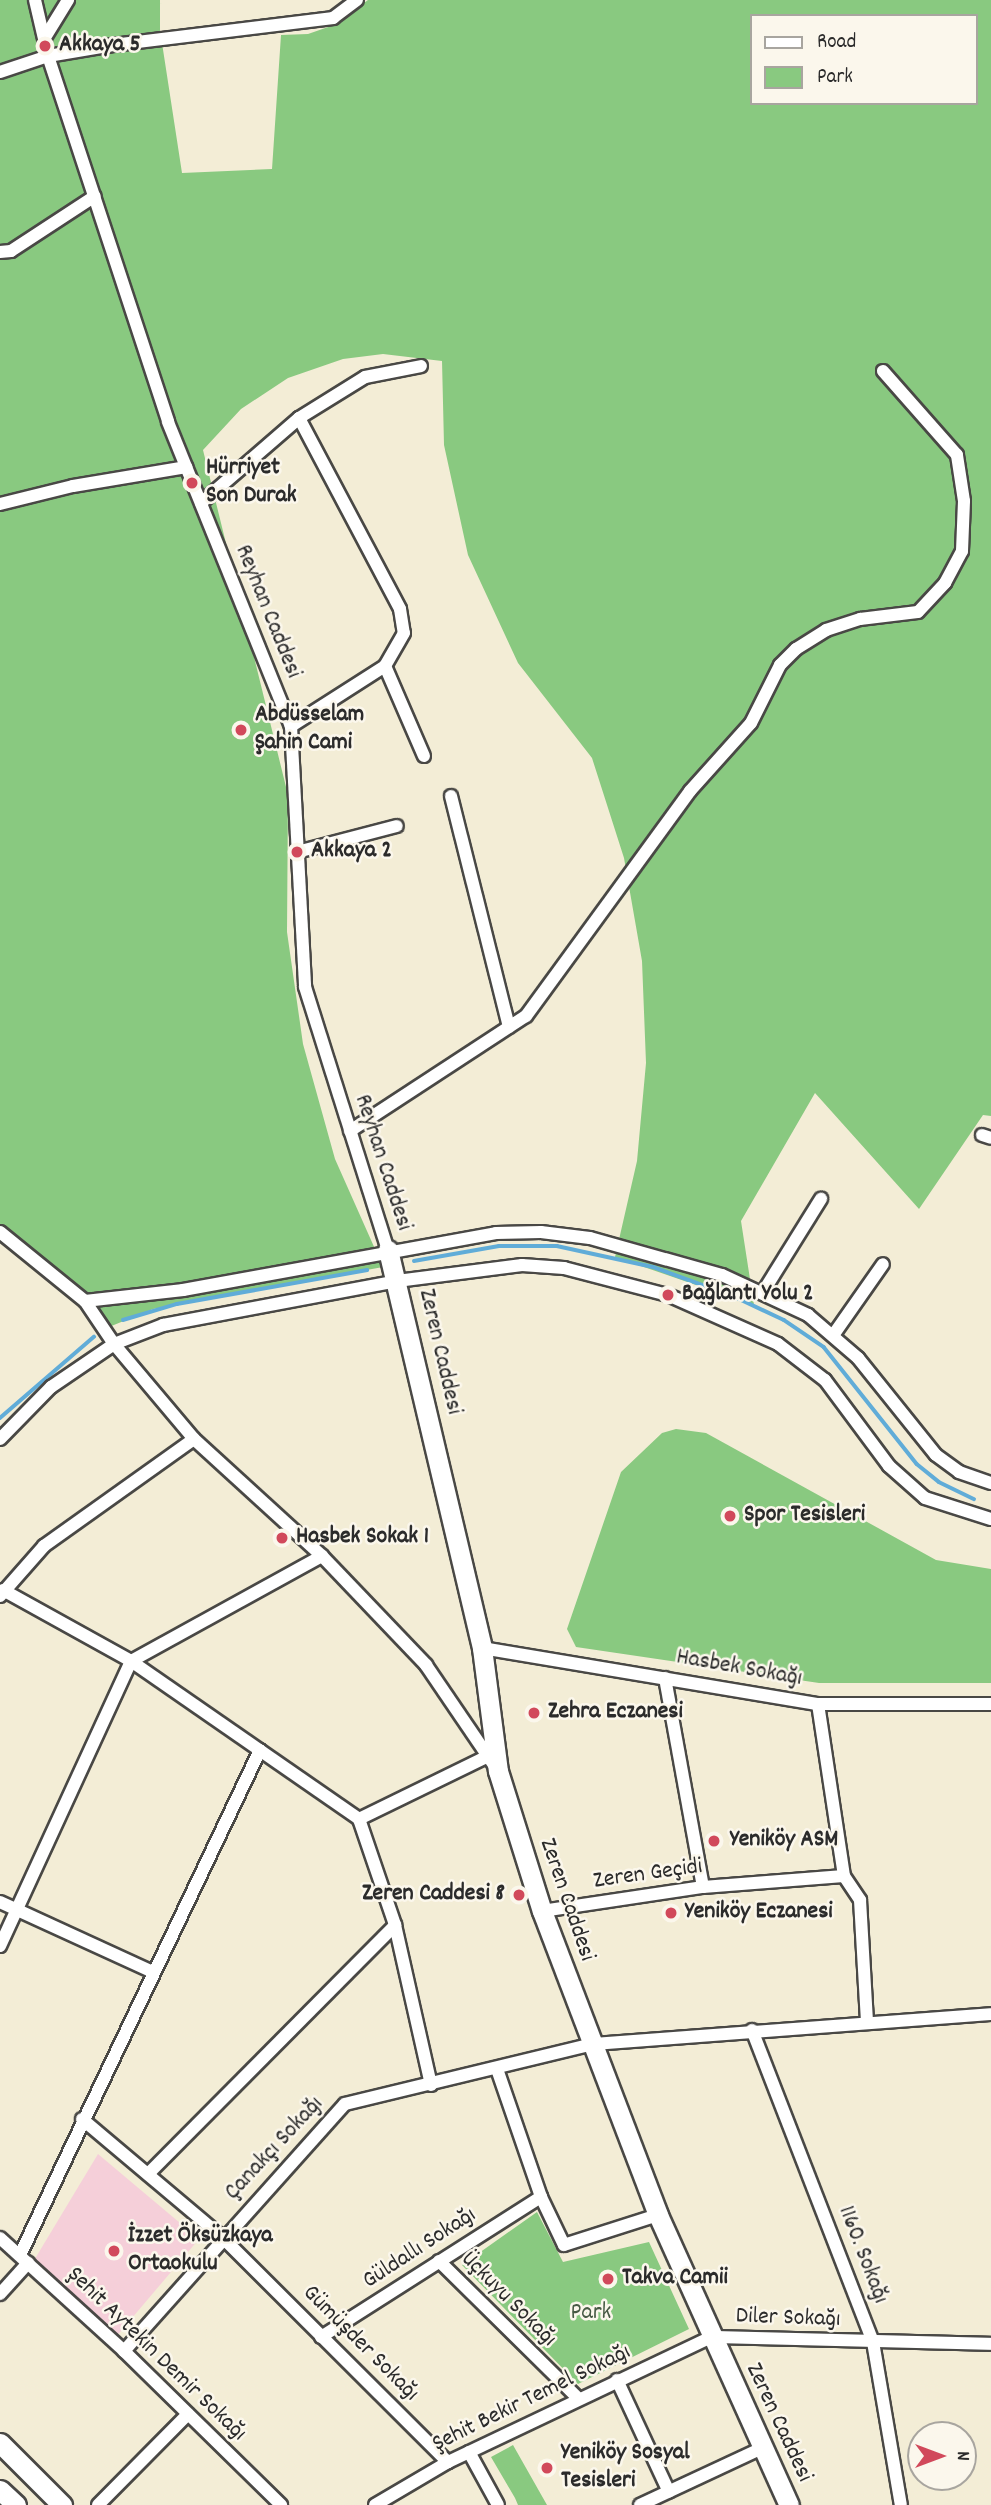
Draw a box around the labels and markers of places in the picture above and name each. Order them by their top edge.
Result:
place label: Akkaya 5 [59,32,141,60]
marker: Akkaya 5 [37,38,53,54]
place label: Hürriyet Son Durak [206,455,297,511]
marker: Hürriyet Son Durak [184,475,200,491]
place label: Abdüsselam Şahin Cami [255,702,364,758]
marker: Abdüsselam Şahin Cami [233,722,249,738]
place label: Akkaya 2 [311,838,392,866]
marker: Akkaya 2 [289,844,305,860]
place label: Bağlantı Yolu 2 [682,1281,813,1309]
marker: Bağlantı Yolu 2 [660,1287,676,1303]
place label: Spor Tesisleri [744,1502,865,1530]
marker: Spor Tesisleri [722,1508,738,1524]
place label: Hasbek Sokak 1 [296,1524,429,1552]
marker: Hasbek Sokak 1 [274,1530,290,1546]
place label: Zehra Eczanesi [548,1699,683,1727]
marker: Zehra Eczanesi [526,1705,542,1721]
place label: Yeniköy ASM [730,1827,838,1855]
marker: Yeniköy ASM [704,1831,724,1851]
place label: Zeren Caddesi 8 [362,1881,505,1909]
marker: Zeren Caddesi 8 [511,1887,527,1903]
place label: Yeniköy Eczanesi [685,1899,833,1927]
marker: Yeniköy Eczanesi [663,1905,679,1921]
place label: İzzet Öksüzkaya Ortaokulu [128,2223,272,2279]
marker: İzzet Öksüzkaya Ortaokulu [106,2243,122,2259]
place label: Takva Camii [622,2265,728,2293]
marker: Takva Camii [600,2271,616,2287]
place label: Yeniköy Sosyal Tesisleri [561,2440,690,2496]
marker: Yeniköy Sosyal Tesisleri [539,2460,555,2476]

